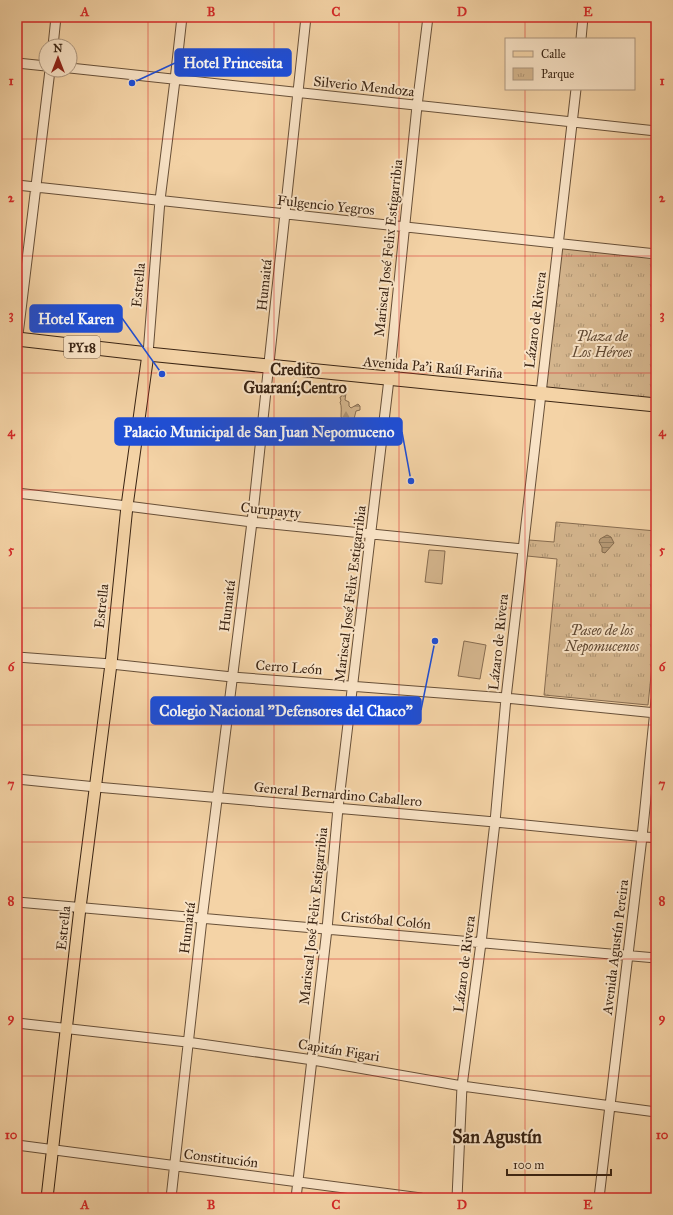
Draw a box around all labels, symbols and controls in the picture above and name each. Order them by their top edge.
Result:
text: A [80,4,90,20]
text: B [207,4,216,20]
text: C [332,4,341,20]
text: D [457,4,467,20]
text: E [583,4,593,20]
north arrow [38,38,78,78]
legend [505,38,635,90]
text: N [53,42,63,55]
text: Calle [541,47,566,61]
callout: Hotel Princesita [175,49,291,76]
text: Hotel Princesita [183,54,283,72]
text: Parque [541,67,574,82]
text: 1 [8,73,14,89]
street label: Silverio Mendoza [313,73,415,100]
text: 1 [659,73,665,89]
street label: Mariscal José Felix Estigarribia [371,158,407,338]
text: 2 [8,190,15,206]
text: 2 [659,190,666,206]
street label: Fulgencio Yegros [276,192,375,219]
street label: Humaitá [253,258,276,312]
street label: Estrella [128,262,149,308]
street label: Lázaro de Rivera [521,271,550,369]
callout: Hotel Karen [30,305,122,332]
text: 3 [8,307,14,323]
text: 3 [659,307,665,323]
text: Hotel Karen [38,310,115,328]
park label: Plaza de Los Héroes [571,328,633,361]
road number: PY18 [64,336,100,358]
street label: Avenida Pa'i Raúl Fariña [362,353,503,382]
district label: Credito Guaraní;Centro [243,360,347,397]
callout: Palacio Municipal de San Juan Nepomuceno [115,418,402,445]
text: Palacio Municipal de San Juan Nepomuceno [124,423,395,442]
text: 4 [7,424,15,440]
text: 4 [658,424,666,440]
street label: Curupayty [240,499,302,522]
street label: Mariscal José Felix Estigarribia [331,504,371,684]
text: 5 [8,542,15,558]
text: 5 [659,542,666,558]
street label: Humaitá [216,579,239,633]
street label: Estrella [91,583,112,629]
street label: Lázaro de Rivera [485,593,512,691]
park label: Paseo de los Nepomucenos [564,622,640,656]
street label: Cerro León [255,657,323,678]
text: 6 [8,659,16,675]
text: 6 [659,659,667,675]
callout: Colegio Nacional "Defensores del Chaco" [151,697,421,724]
text: Colegio Nacional "Defensores del Chaco" [159,702,413,721]
text: 7 [8,776,15,792]
text: 7 [659,776,666,792]
street label: General Bernardino Caballero [253,779,423,810]
street label: Mariscal José Felix Estigarribia [296,826,332,1006]
street label: Avenida Agustín Pereira [599,878,632,1017]
text: 8 [8,893,15,909]
text: 8 [659,893,666,909]
street label: Humaitá [176,901,199,955]
street label: Estrella [53,905,74,951]
street label: Cristóbal Colón [340,908,432,933]
street label: Lázaro de Rivera [450,915,479,1013]
text: 9 [8,1010,15,1026]
text: 9 [659,1010,666,1026]
street label: Capitán Figari [297,1036,381,1065]
district label: San Agustín [452,1126,542,1149]
text: 10 [5,1127,18,1143]
text: 10 [656,1127,669,1143]
street label: Constitución [183,1145,260,1172]
scale bar [507,1151,611,1177]
text: 100 m [513,1158,544,1172]
text: A [80,1197,90,1213]
text: B [207,1197,216,1213]
text: C [332,1197,341,1213]
text: D [457,1197,467,1213]
text: E [583,1197,593,1213]

